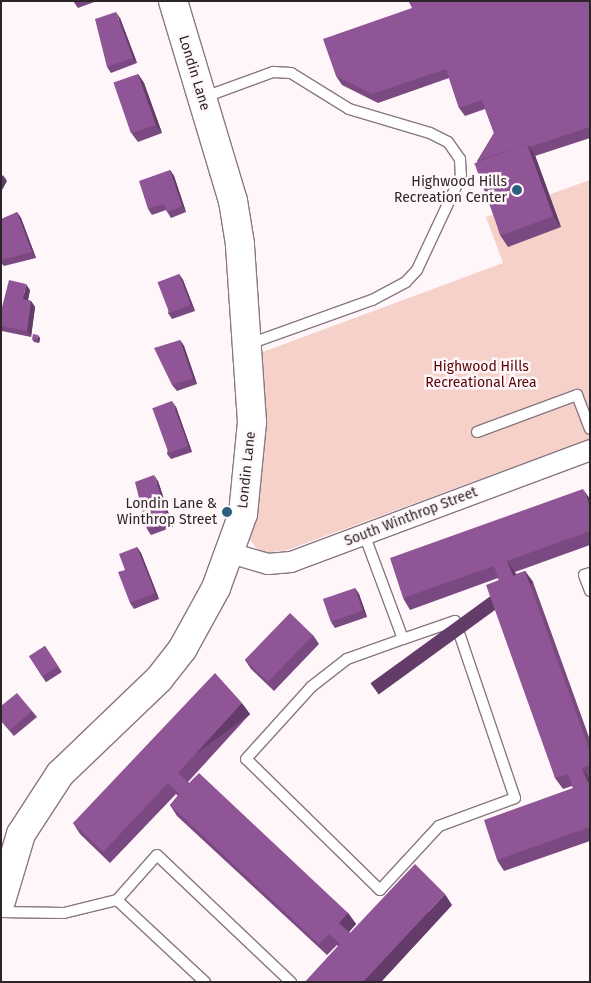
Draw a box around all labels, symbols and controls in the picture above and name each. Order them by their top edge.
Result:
street label: Londin Lane [175,33,213,113]
place label: Highwood Hills Recreation Center [394,174,507,206]
marker: Highwood Hills Recreation Center [511,184,523,196]
park label: Highwood Hills Recreational Area [425,359,537,392]
street label: Londin Lane [235,431,259,509]
street label: South Winthrop Street [342,484,480,550]
place label: Londin Lane & Winthrop Street [117,496,217,528]
marker: Londin Lane & Winthrop Street [221,506,233,518]

